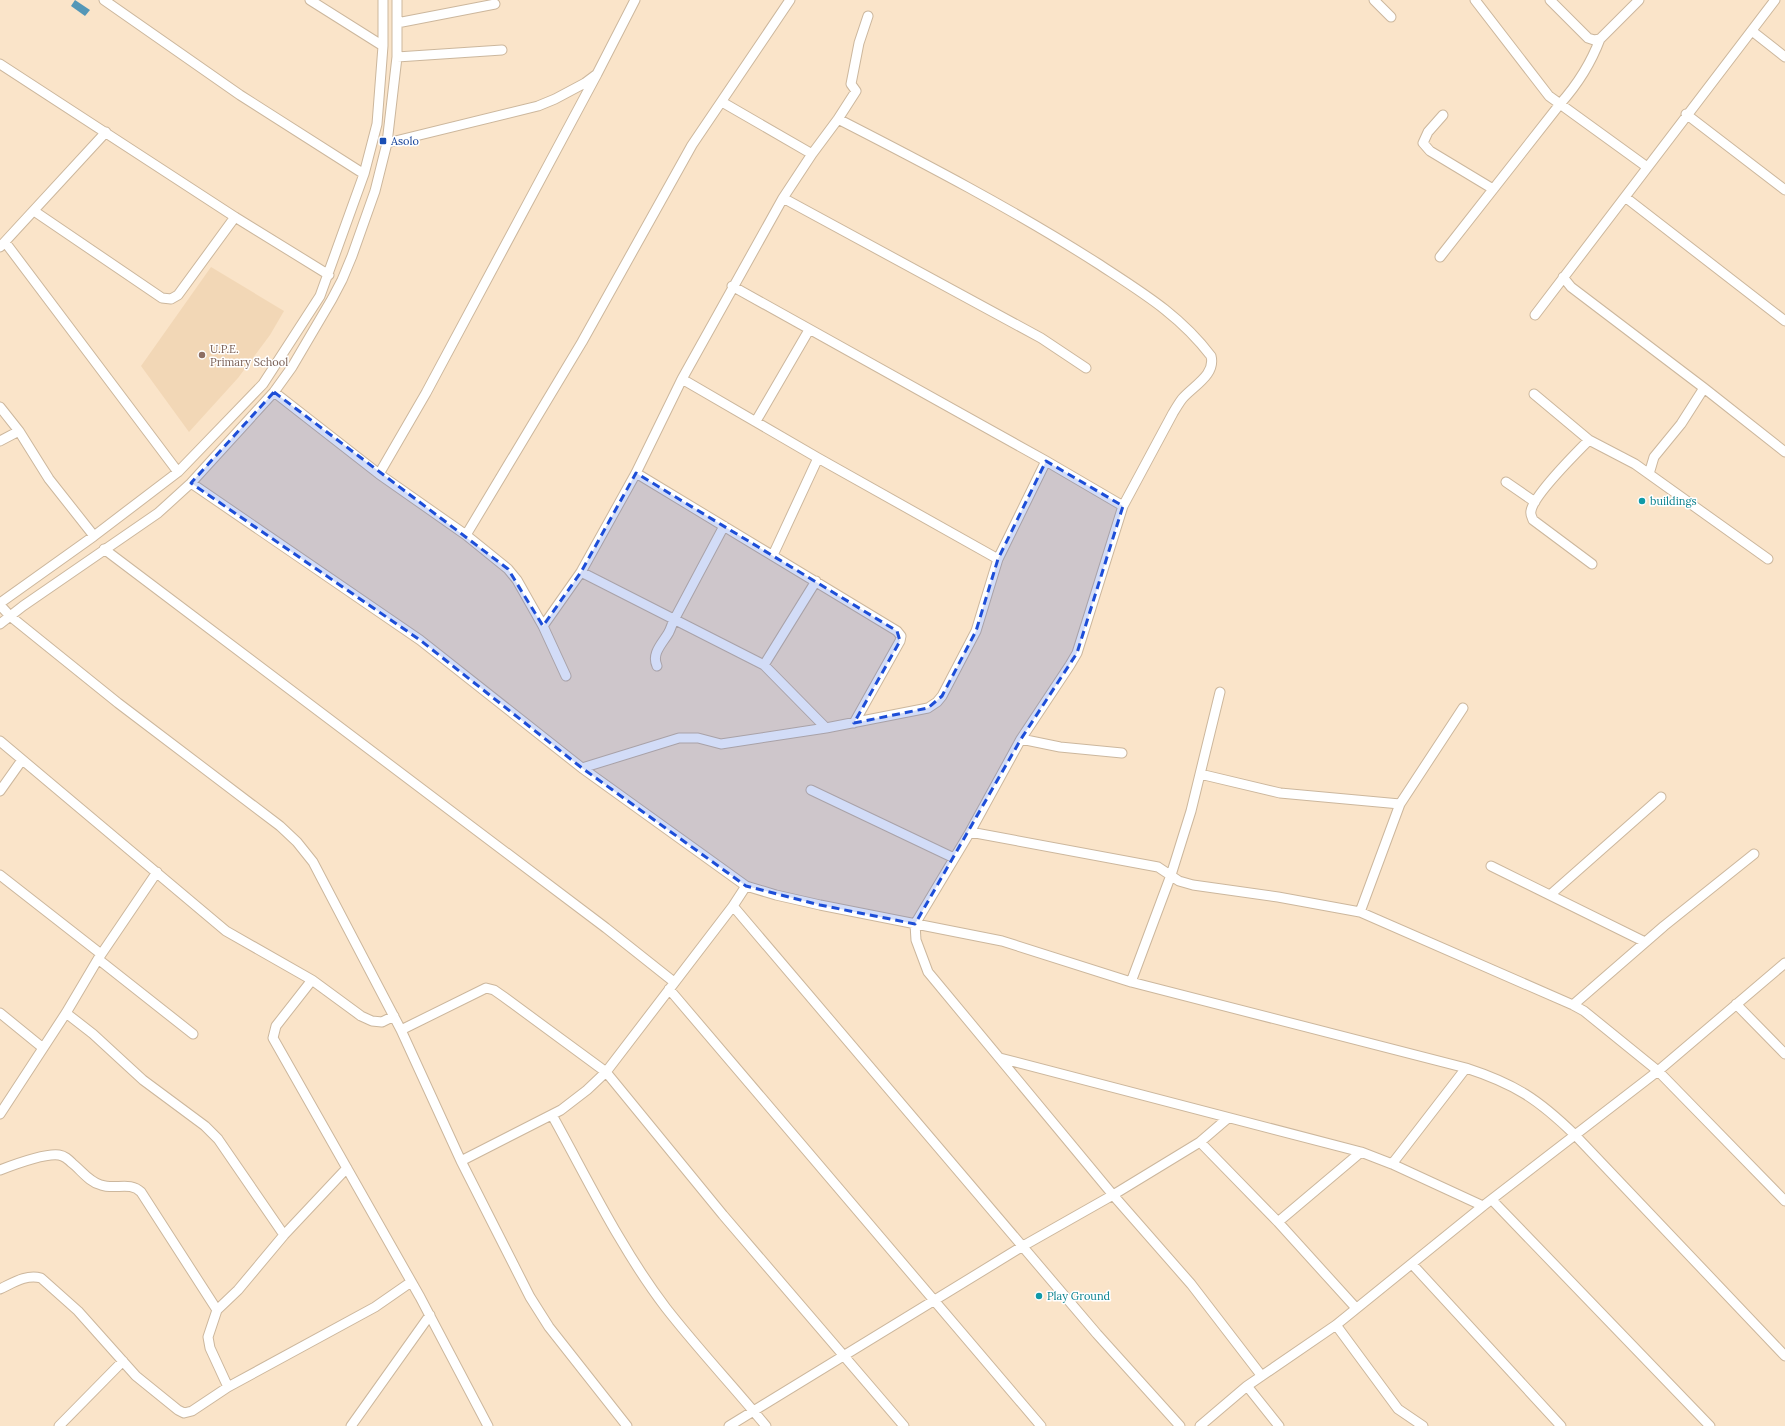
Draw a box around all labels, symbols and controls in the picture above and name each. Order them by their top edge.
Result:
place label: Asolo [390,134,419,148]
marker: Asolo [378,136,388,146]
place label: U.P.E. Primary School [210,342,288,369]
marker: U.P.E. Primary School [197,350,207,360]
place label: buildings [1650,494,1697,508]
marker: buildings [1637,496,1647,506]
place label: Play Ground [1047,1289,1111,1303]
marker: Play Ground [1034,1291,1044,1301]

